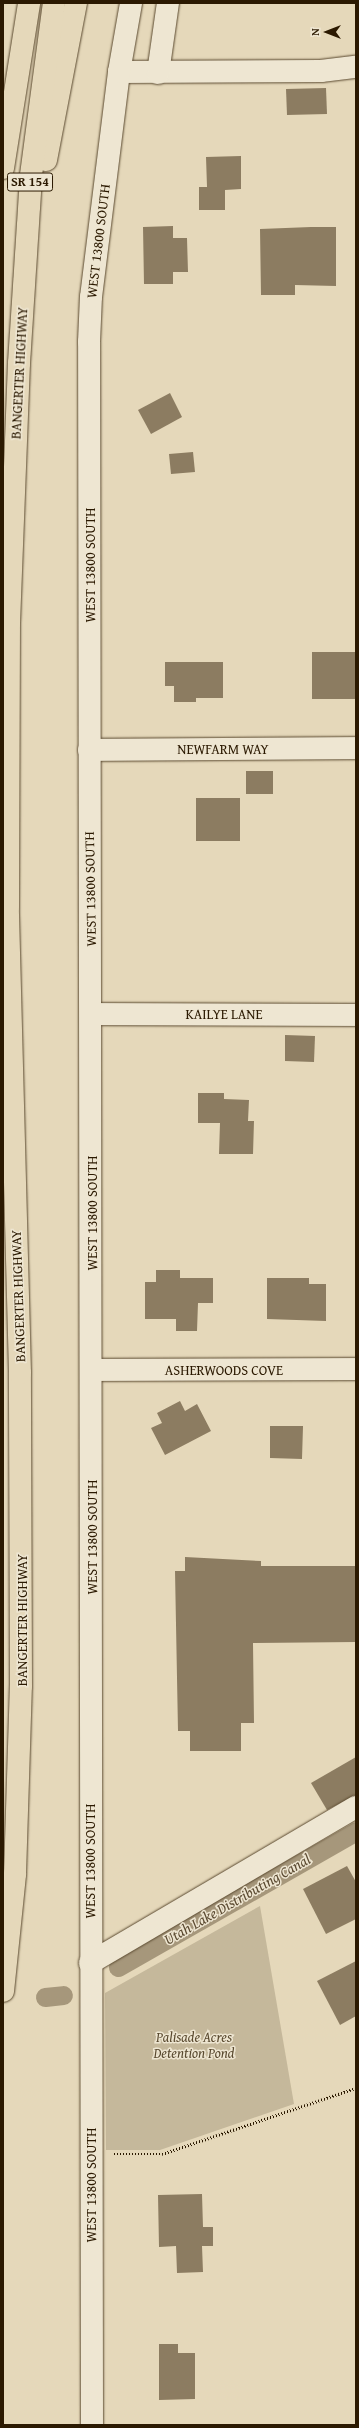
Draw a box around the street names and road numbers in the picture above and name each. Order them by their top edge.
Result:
road number: SR 154 [7,171,53,193]
street label: WEST 13800 SOUTH [83,183,113,299]
street label: BANGERTER HIGHWAY [7,306,31,440]
street label: WEST 13800 SOUTH [82,507,98,623]
street label: NEWFARM WAY [177,741,269,757]
street label: WEST 13800 SOUTH [81,831,99,947]
street label: KAILYE LANE [185,1006,263,1022]
street label: WEST 13800 SOUTH [84,1155,100,1271]
street label: BANGERTER HIGHWAY [7,1230,29,1362]
street label: ASHERWOODS COVE [165,1362,283,1378]
street label: WEST 13800 SOUTH [84,1479,100,1595]
street label: BANGERTER HIGHWAY [14,1554,30,1686]
street label: WEST 13800 SOUTH [82,1803,98,1919]
street label: WEST 13800 SOUTH [83,2127,99,2243]

